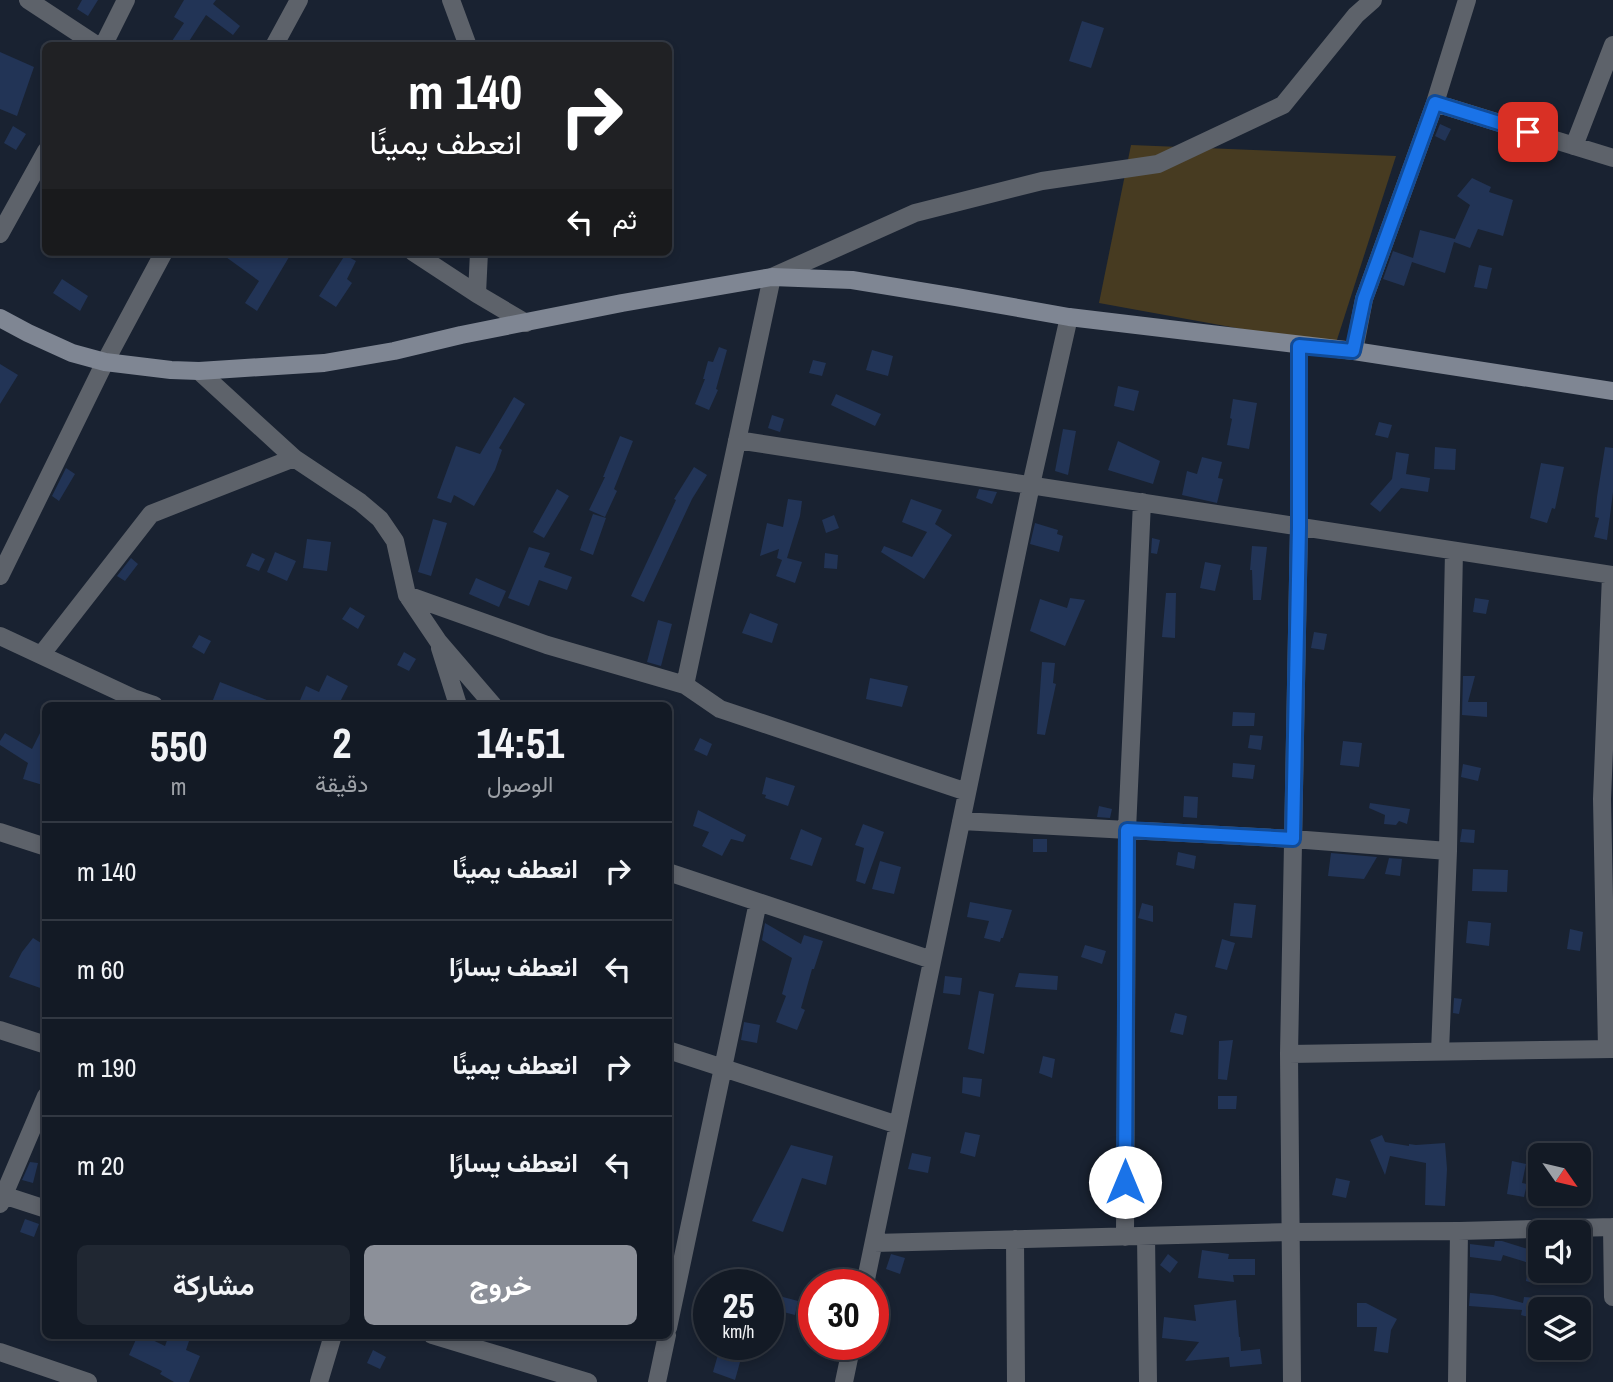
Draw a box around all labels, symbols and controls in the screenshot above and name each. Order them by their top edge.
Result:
text: 140 m [408,58,522,124]
icon: right [546,70,637,161]
pin [1498,102,1558,162]
icon: arrive [1509,113,1547,151]
text: انعطف يمينًا [369,121,522,164]
text: ثم [613,202,637,237]
icon: left [561,203,599,241]
text: 2 [332,715,351,771]
text: 14:51 [476,715,564,771]
text: 550 [150,718,207,774]
text: دقيقة [315,768,368,799]
text: الوصول [487,768,553,799]
text: m [171,771,186,802]
text: انعطف يمينًا [452,851,578,886]
icon: right [599,852,637,890]
text: 140 m [77,854,136,889]
text: انعطف يسارًا [449,949,578,984]
icon: left [599,950,637,988]
text: 60 m [77,952,124,987]
text: انعطف يمينًا [452,1047,578,1082]
icon: right [599,1048,637,1086]
text: 190 m [77,1050,136,1085]
north arrow [1528,1143,1591,1206]
map controls [1528,1143,1591,1360]
text: انعطف يسارًا [449,1145,578,1180]
position arrow [1088,1145,1162,1219]
icon: left [599,1146,637,1184]
text: 20 m [77,1148,124,1183]
button: sound [1528,1220,1591,1283]
button: مشاركة [77,1245,350,1325]
button: خروج [364,1245,637,1325]
speed limit sign: 30 [798,1269,889,1360]
text: 25 [723,1282,754,1329]
button: layers [1528,1297,1591,1360]
text: km/h [723,1319,755,1344]

